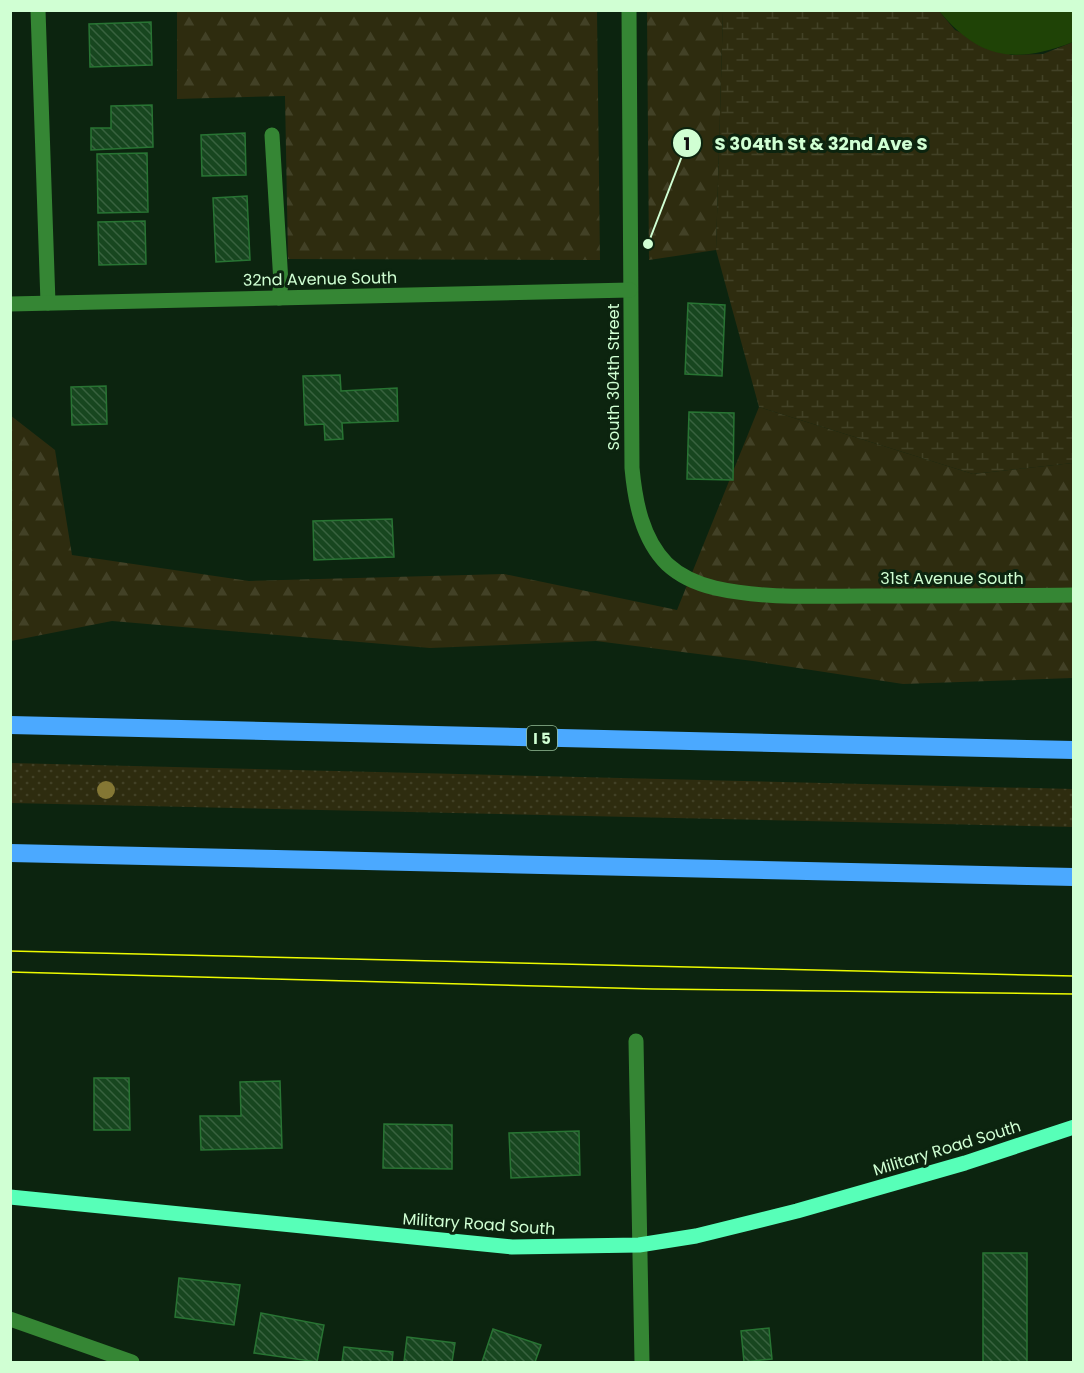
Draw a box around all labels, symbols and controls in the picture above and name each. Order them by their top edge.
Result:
callout: S 304th St & 32nd Ave S [672,125,939,161]
text: 1 [684,131,690,156]
text: S 304th St & 32nd Ave S [714,131,928,156]
street label: 32nd Avenue South [243,266,397,292]
street label: South 304th Street [602,303,625,450]
street label: 31st Avenue South [880,567,1024,590]
road number: I 5 [527,726,557,750]
street label: Military Road South [870,1115,1024,1181]
street label: Military Road South [402,1207,556,1241]

